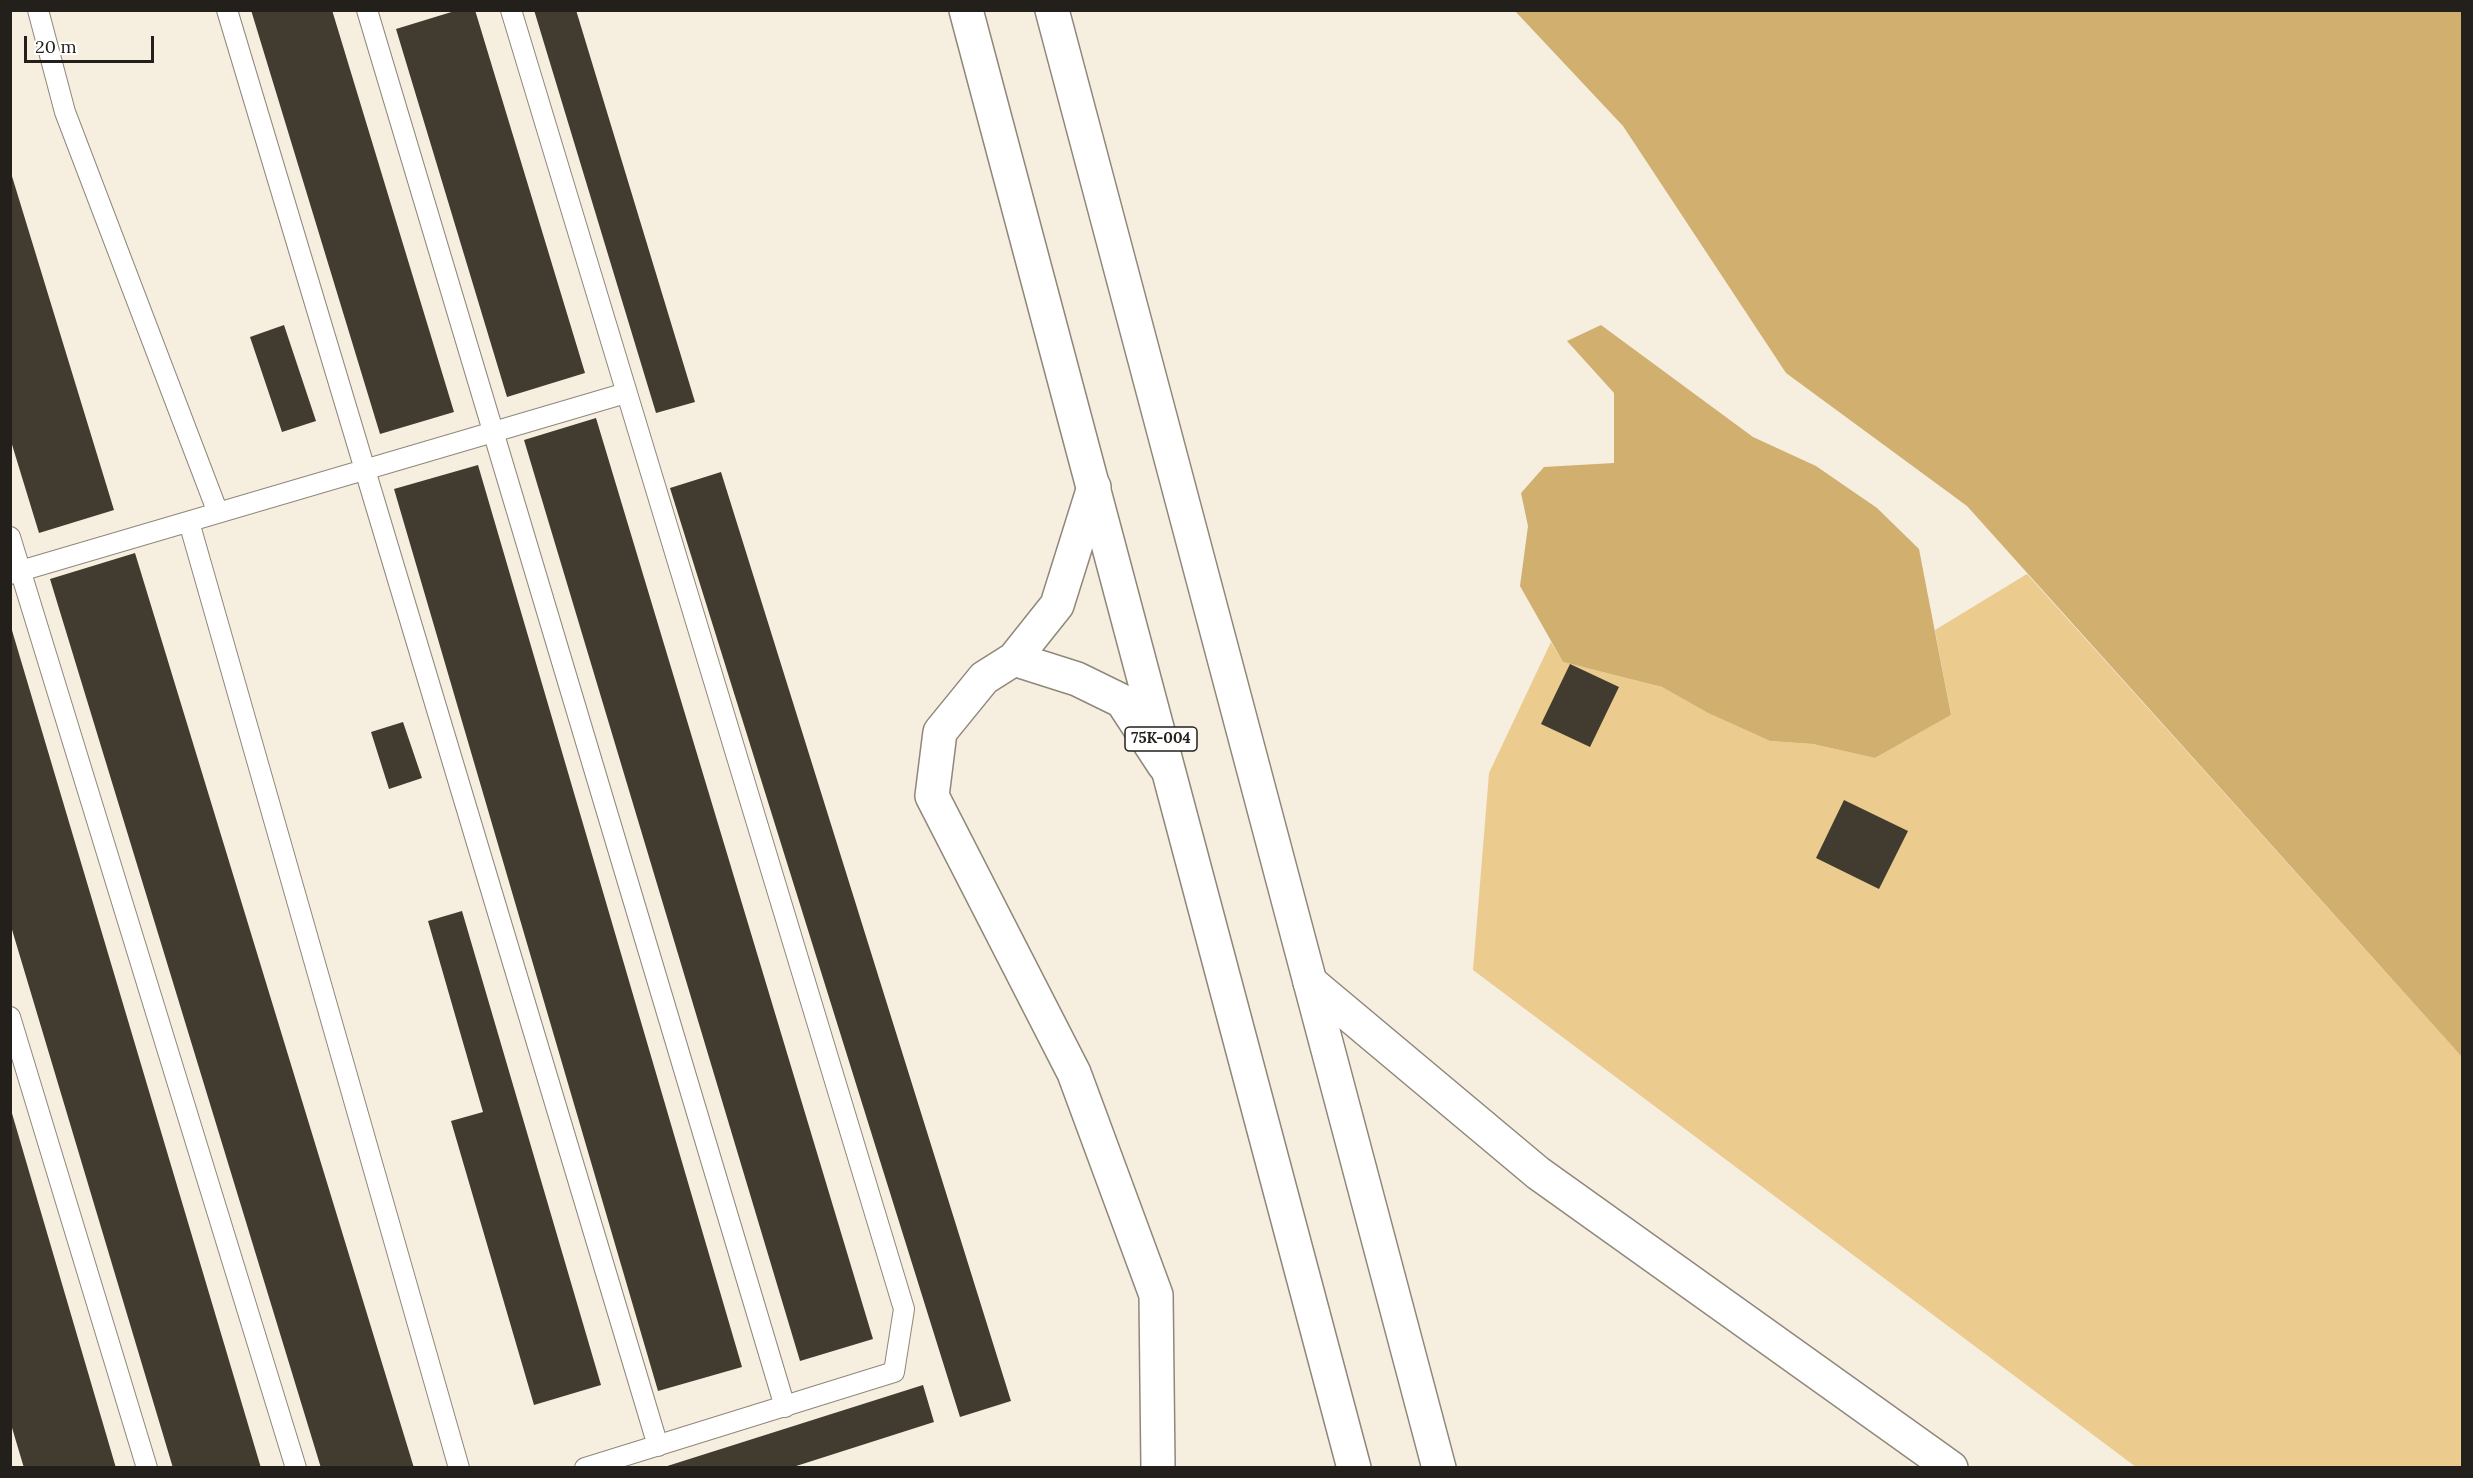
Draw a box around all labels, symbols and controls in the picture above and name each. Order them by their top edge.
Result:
scale bar [27,24,158,62]
text: 20 m [35,35,77,58]
road number: 75К-004 [1125,727,1197,751]

